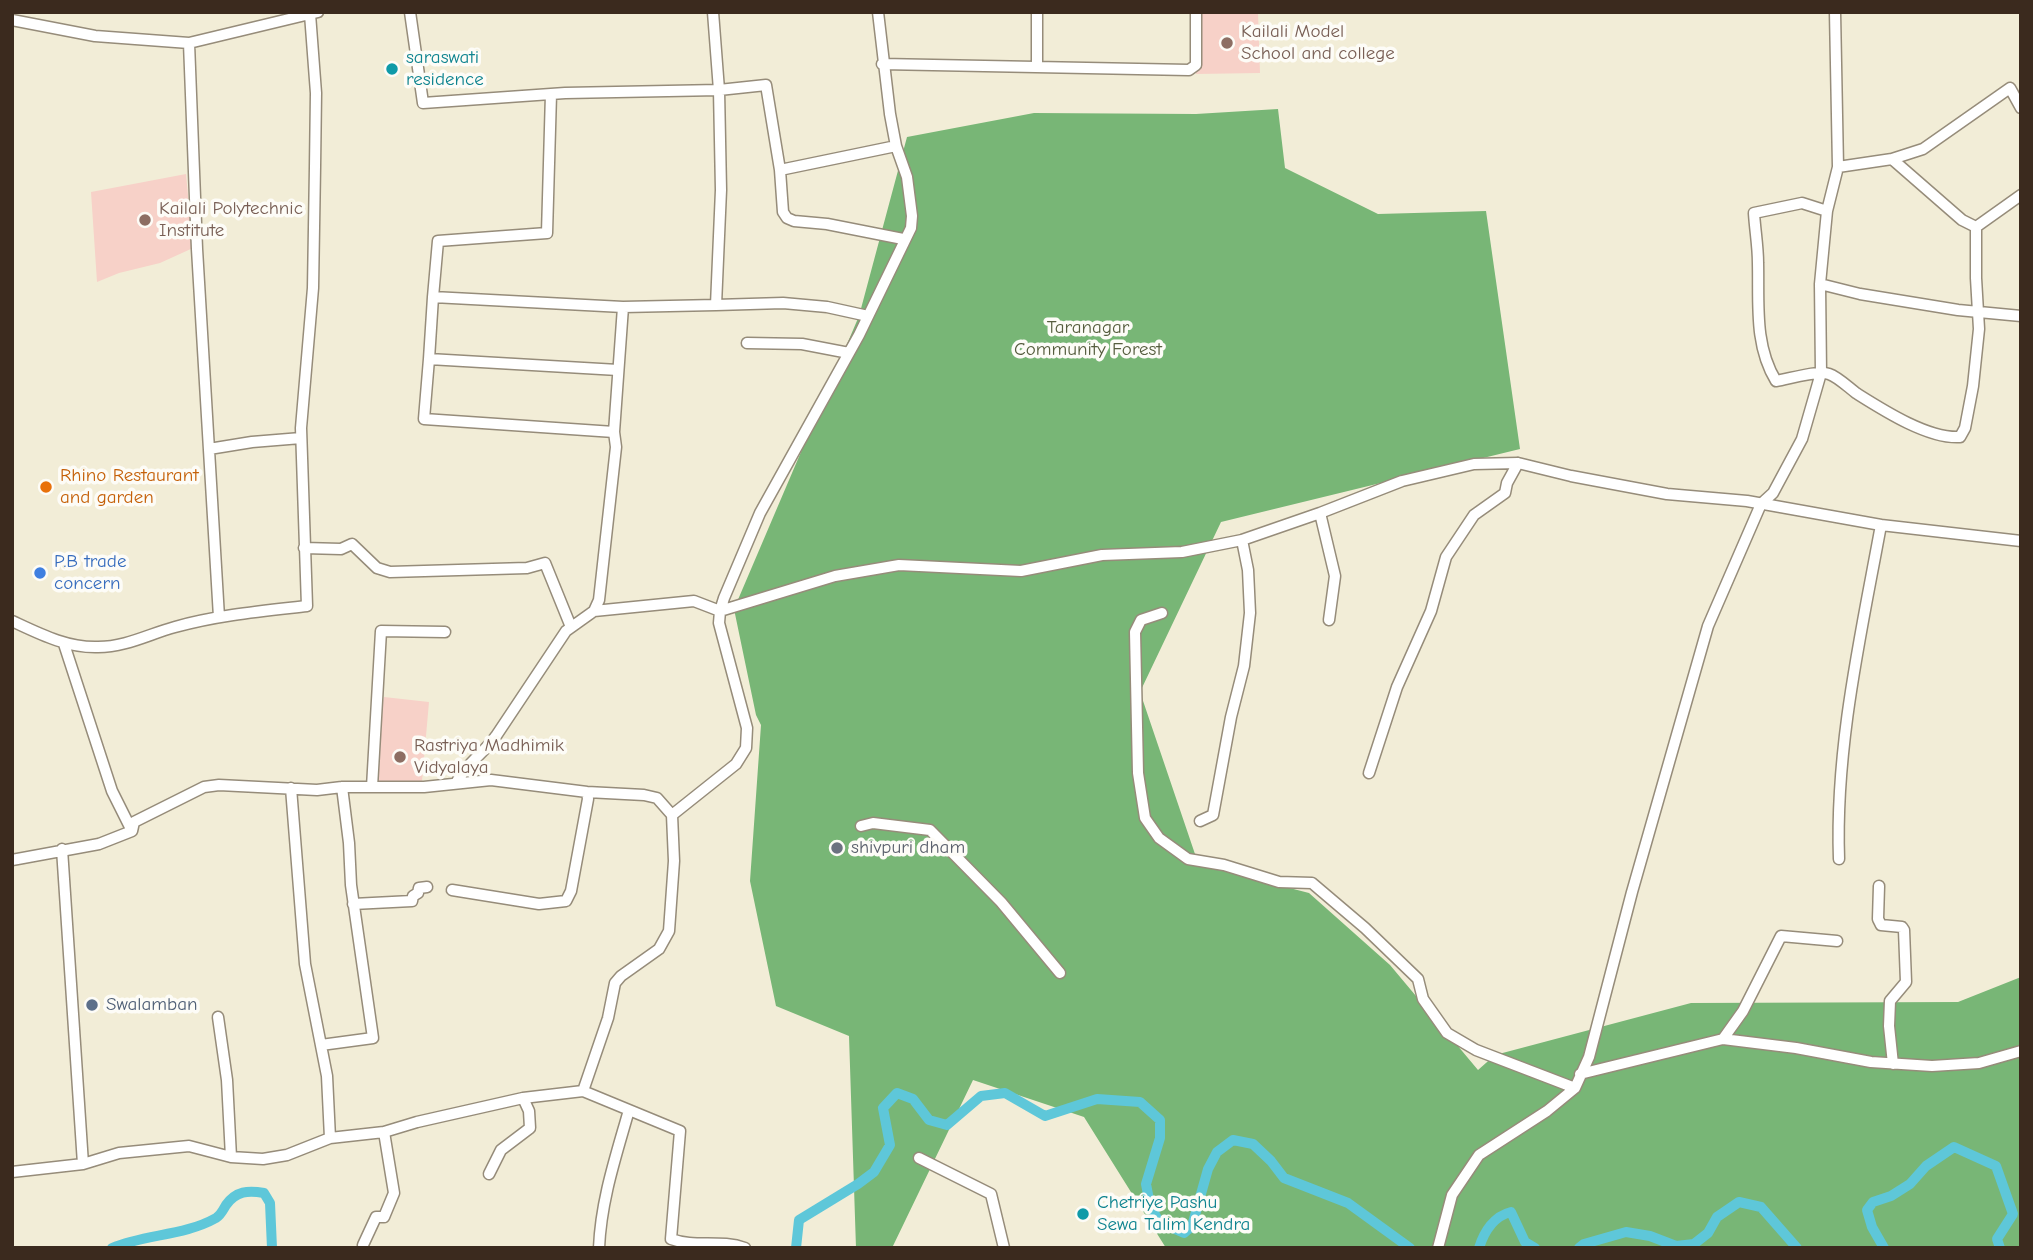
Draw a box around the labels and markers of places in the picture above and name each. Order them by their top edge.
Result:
place label: Kailali Model School and college [1241,21,1395,65]
marker: Kailali Model School and college [1219,35,1235,51]
place label: saraswati residence [406,47,484,91]
marker: saraswati residence [384,61,400,77]
place label: Kailali Polytechnic Institute [159,198,303,242]
marker: Kailali Polytechnic Institute [137,212,153,228]
place label: Rhino Restaurant and garden [60,465,199,509]
marker: Rhino Restaurant and garden [38,479,54,495]
place label: P.B trade concern [54,551,126,595]
marker: P.B trade concern [32,565,48,581]
place label: Rastriya Madhimik Vidyalaya [414,735,564,779]
marker: Rastriya Madhimik Vidyalaya [392,749,408,765]
place label: shivpuri dham [851,837,965,859]
marker: shivpuri dham [829,840,845,856]
place label: Swalamban [106,994,197,1016]
marker: Swalamban [84,997,100,1013]
place label: Chetriye Pashu Sewa Talim Kendra [1097,1192,1250,1236]
marker: Chetriye Pashu Sewa Talim Kendra [1075,1206,1091,1222]

